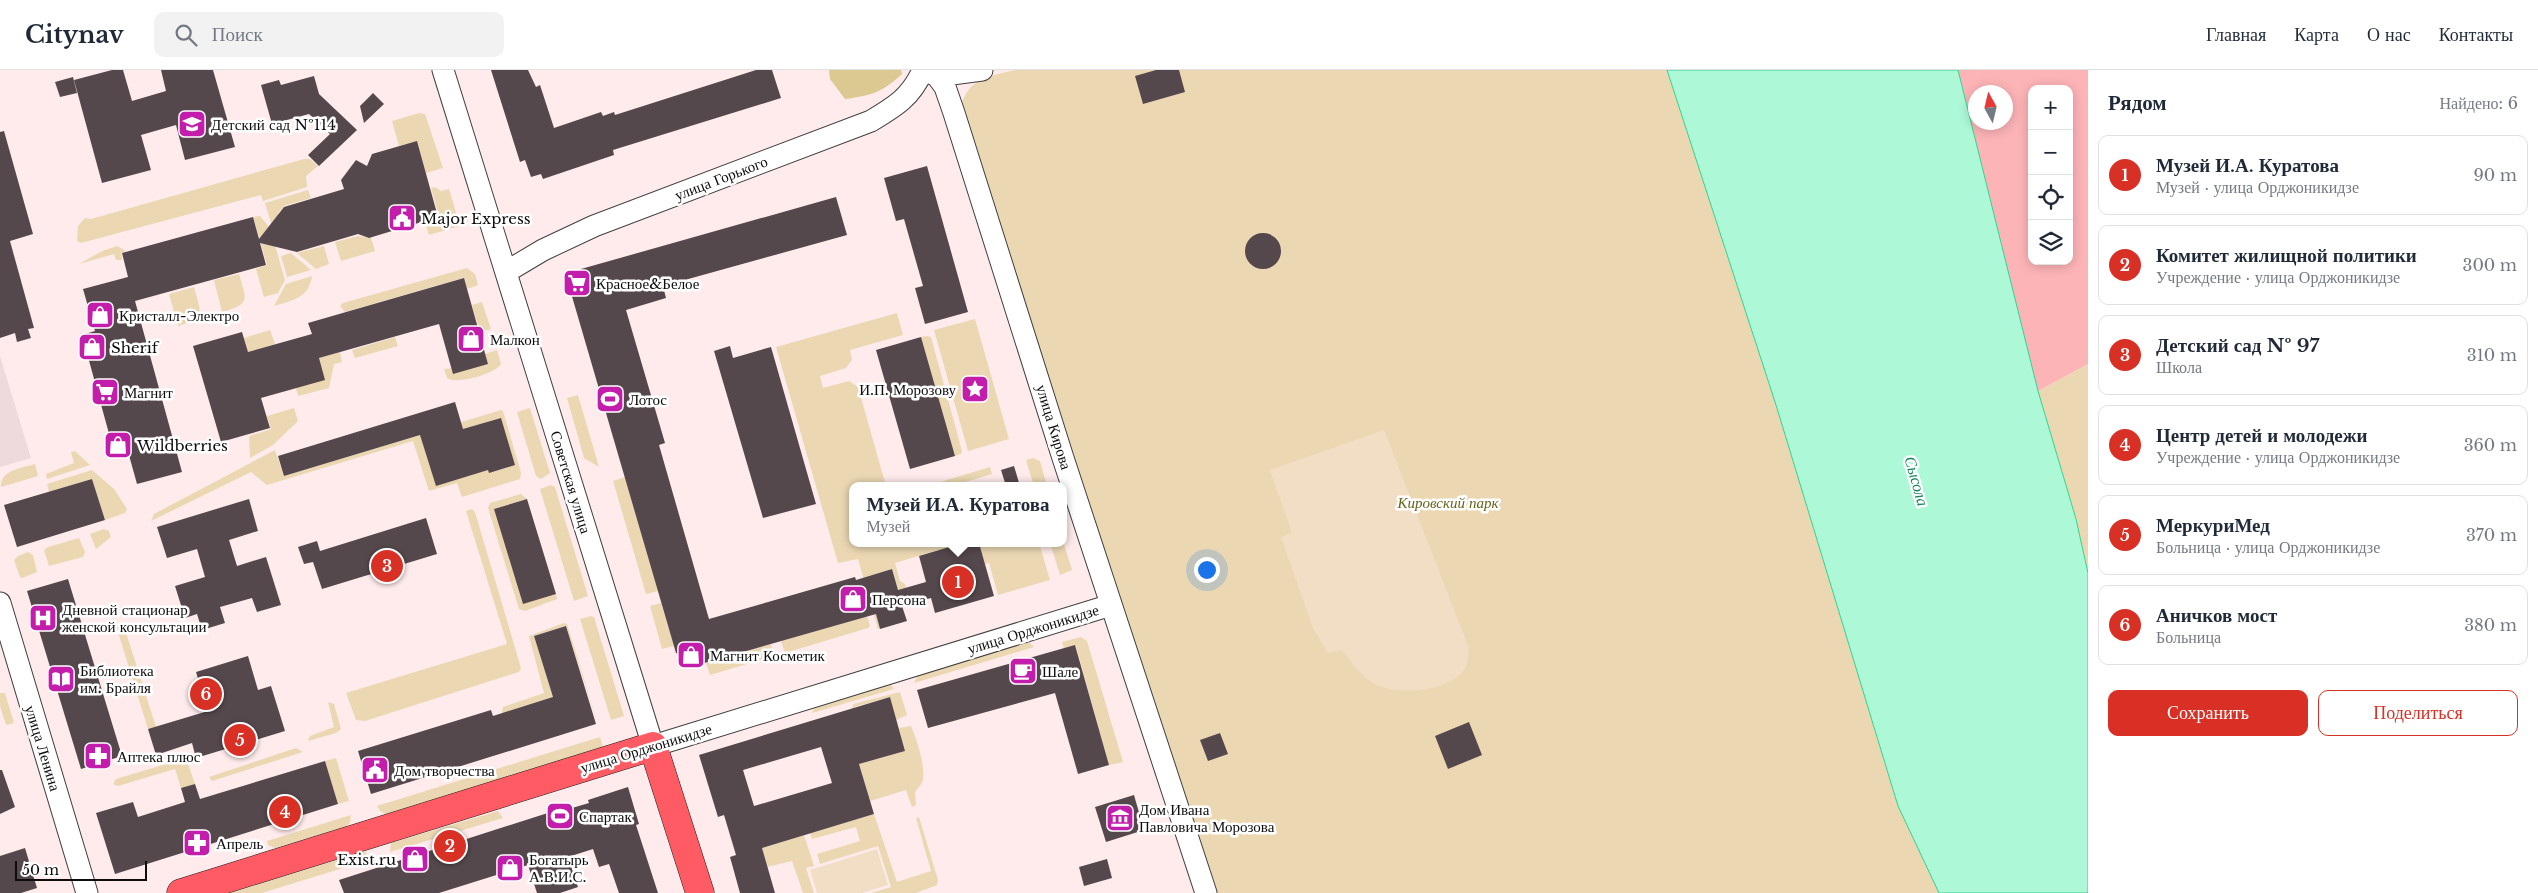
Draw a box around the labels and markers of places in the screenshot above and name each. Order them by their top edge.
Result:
school or university icon: Детский сад №114 [177,109,207,139]
place label: Детский сад №114 [211,115,336,134]
public building icon: Major Express [387,203,417,233]
place label: Major Express [421,209,531,228]
supermarket icon: Красное&Белое [562,268,592,298]
place label: Красное&Белое [596,274,700,293]
shop icon: Кристалл-Электро [85,300,115,330]
place label: Кристалл-Электро [119,306,239,325]
shop icon: Малкон [456,324,486,354]
place label: Малкон [490,330,540,349]
shop icon: Sherif [77,332,107,362]
place label: Sherif [111,338,160,357]
place icon: И.П. Морозову [960,374,990,404]
supermarket icon: Магнит [90,377,120,407]
place label: И.П. Морозову [859,380,956,399]
place label: Магнит [124,383,173,402]
sports icon: Лотос [595,384,625,414]
place label: Лотос [629,390,667,409]
shop icon: Wildberries [103,430,133,460]
place label: Wildberries [136,436,228,455]
pin: 3 [371,547,403,585]
pin: 1 [942,563,974,601]
shop icon: Персона [838,584,868,614]
place label: Персона [872,590,926,609]
place label: Дневной стационар женской консультации [61,600,206,636]
hospital icon: Дневной стационар женской консультации [28,603,58,633]
shop icon: Магнит Косметик [676,640,706,670]
place label: Магнит Косметик [710,646,826,665]
cafe icon: Шале [1008,656,1038,686]
place label: Библиотека им. Брайля [80,661,154,697]
place label: Шале [1042,662,1078,681]
library icon: Библиотека им. Брайля [46,664,76,694]
pin: 6 [190,675,222,713]
pin: 5 [224,721,256,759]
pharmacy icon: Аптека плюс [83,741,113,771]
place label: Аптека плюс [117,747,201,766]
public building icon: Дом творчества [360,755,390,785]
place label: Дом творчества [394,761,495,780]
pin: 4 [269,793,301,831]
place label: Дом Ивана Павловича Морозова [1139,800,1275,836]
sports icon: Спартак [545,801,575,831]
museum icon: Дом Ивана Павловича Морозова [1105,803,1135,833]
place label: Спартак [579,807,632,826]
pin: 2 [434,827,466,865]
pharmacy icon: Апрель [182,828,212,858]
place label: Апрель [216,834,264,853]
shop icon: Exist.ru [400,844,430,874]
place label: Exist.ru [337,850,396,869]
place label: Богатырь А.В.И.С. [529,850,589,886]
shop icon: Богатырь А.В.И.С. [495,853,525,883]

